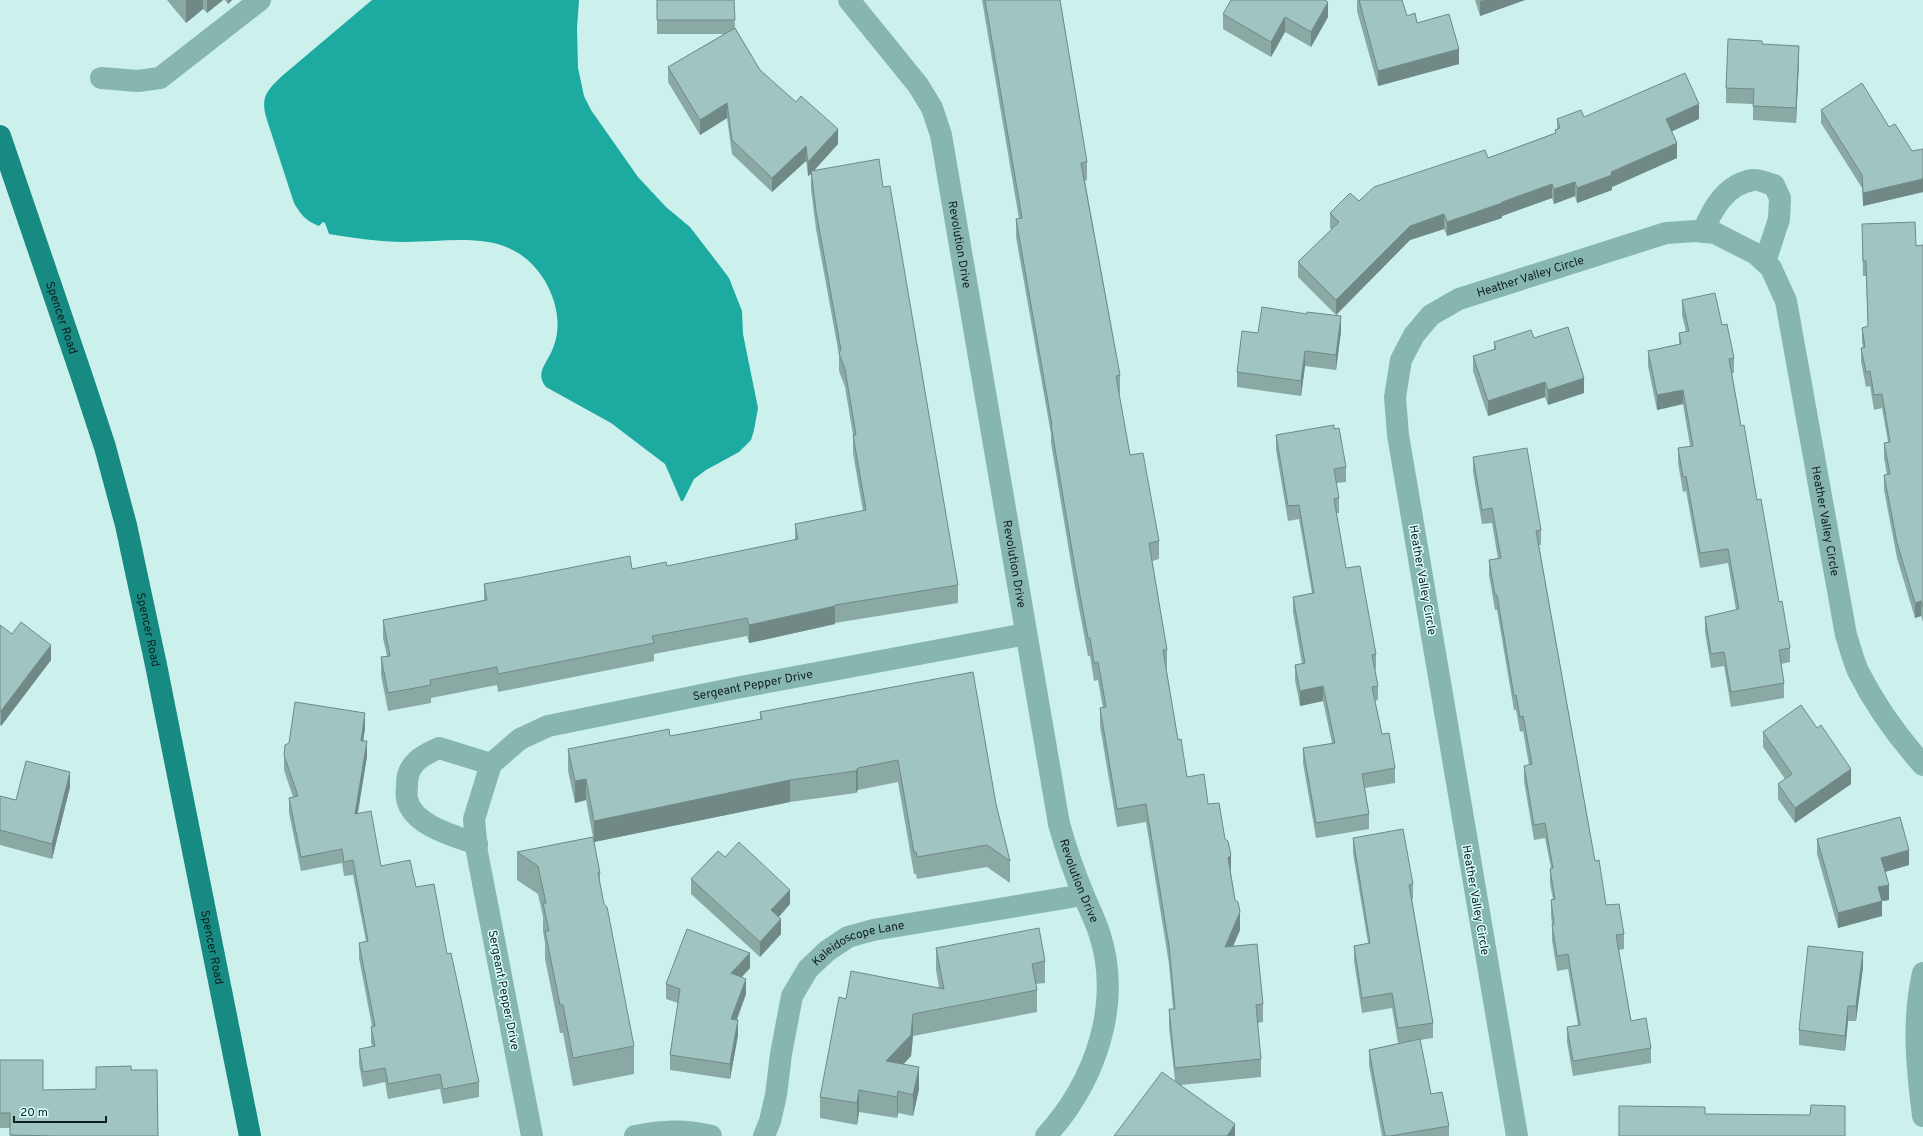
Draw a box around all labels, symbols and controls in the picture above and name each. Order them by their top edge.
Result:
street label: Revolution Drive [943,200,974,290]
street label: Heather Valley Circle [1475,253,1586,302]
street label: Spencer Road [41,280,81,357]
street label: Heather Valley Circle [1807,465,1842,577]
street label: Revolution Drive [998,519,1029,609]
street label: Heather Valley Circle [1404,524,1440,636]
street label: Spencer Road [132,591,163,668]
street label: Sergeant Pepper Drive [692,667,814,706]
street label: Revolution Drive [1055,837,1102,925]
street label: Heather Valley Circle [1457,844,1493,956]
street label: Spencer Road [196,909,227,986]
street label: Kaleidoscope Lane [809,918,906,970]
street label: Sergeant Pepper Drive [484,929,522,1051]
scale bar [14,1098,106,1124]
text: 20 m [20,1105,48,1121]

